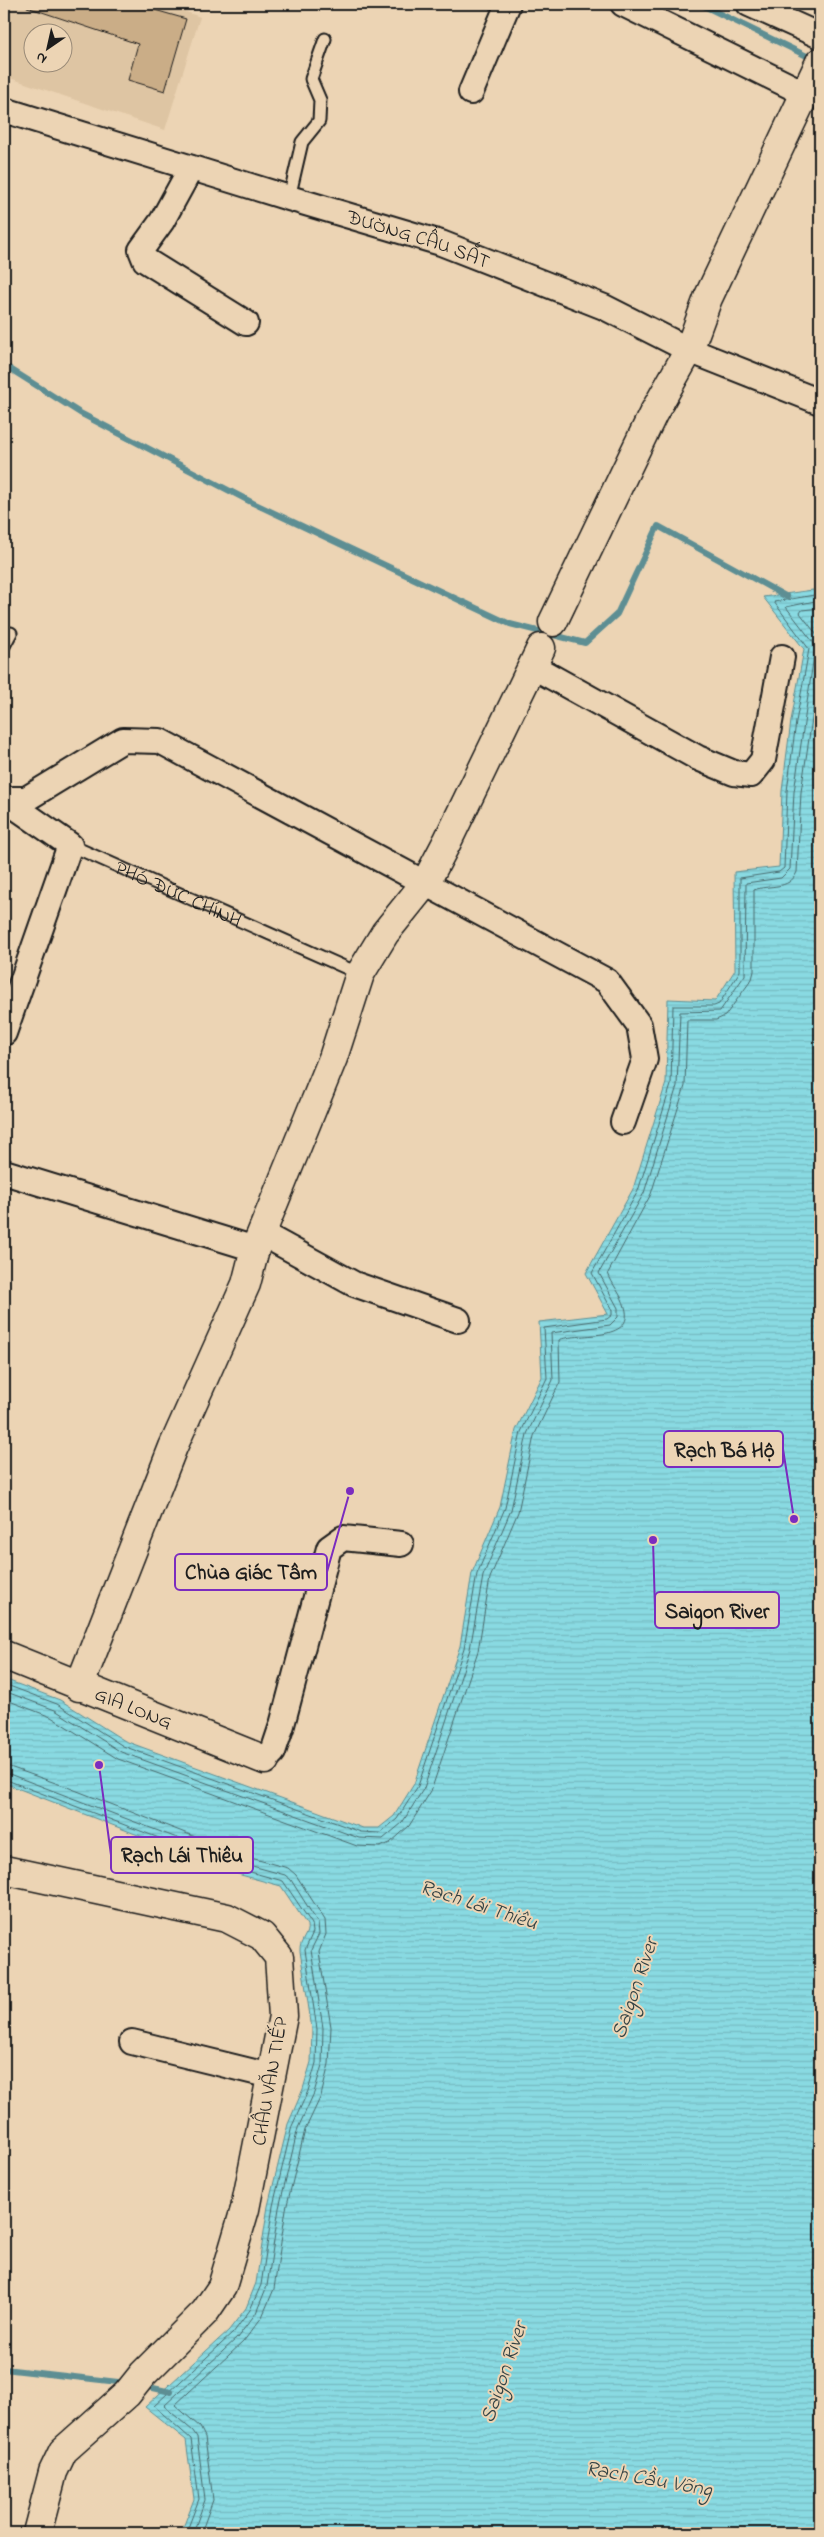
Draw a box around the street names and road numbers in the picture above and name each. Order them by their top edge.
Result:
street label: ĐƯỜNG CẦU SẮT [342,204,494,278]
street label: PHÓ ĐỨC CHÍNH [110,855,246,937]
street label: GIA LONG [90,1681,176,1738]
street label: CHÂU VĂN TIẾP [246,2014,297,2148]

